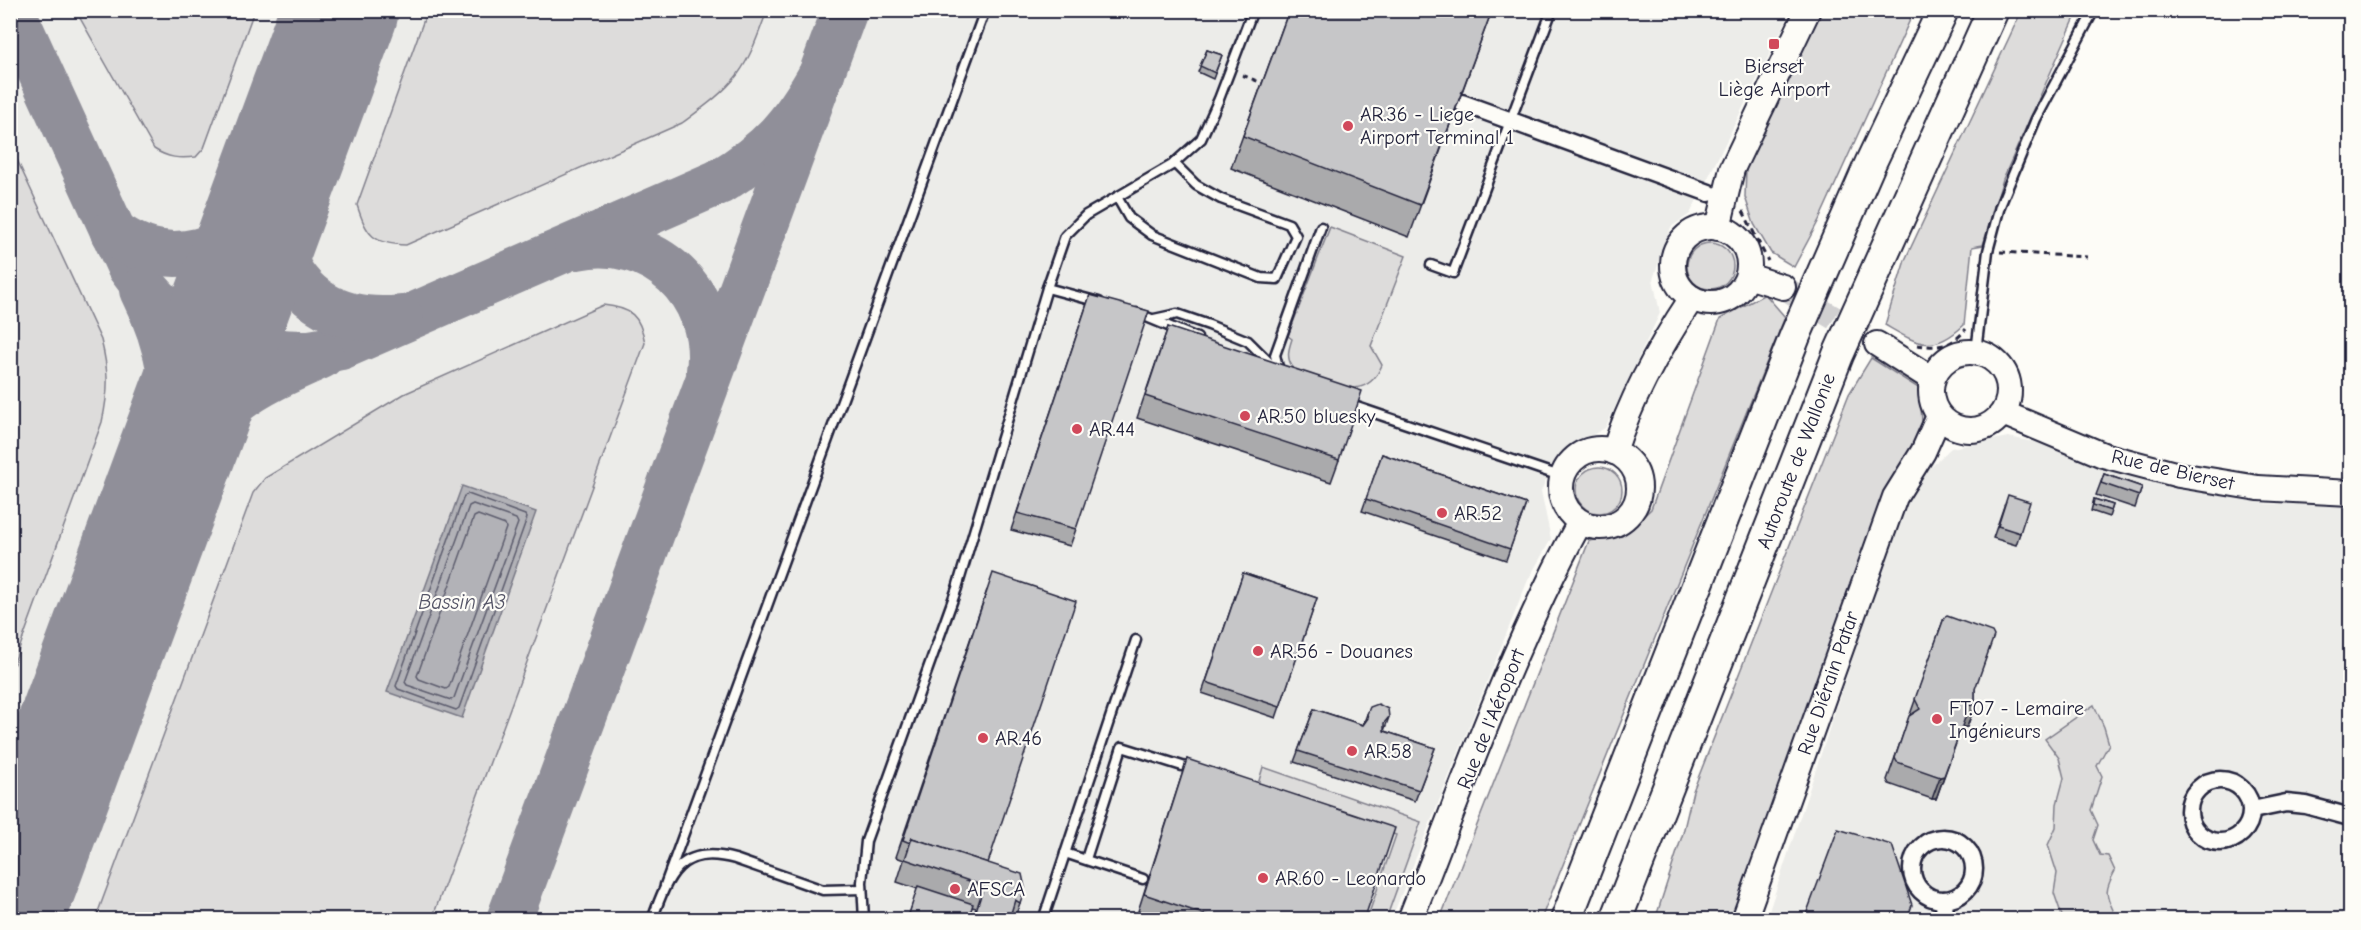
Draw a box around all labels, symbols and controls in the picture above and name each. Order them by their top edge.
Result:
marker: Bierset Liège Airport [1767,37,1781,51]
place label: Bierset Liège Airport [1719,55,1831,101]
place label: AR.36 - Liege Airport Terminal 1 [1360,103,1514,149]
marker: AR.36 - Liege Airport Terminal 1 [1341,119,1355,133]
street label: Autoroute de Wallonie [1752,370,1840,552]
place label: AR.50 bluesky [1257,405,1376,428]
marker: AR.50 bluesky [1238,409,1252,423]
place label: AR.44 [1089,418,1135,441]
marker: AR.44 [1070,422,1084,436]
street label: Rue de Bierset [2109,445,2238,496]
place label: AR.52 [1454,502,1502,525]
marker: AR.52 [1435,506,1449,520]
water label: Bassin A3 [418,590,506,614]
street label: Rue Diérain Patar [1793,608,1863,758]
place label: AR.56 - Douanes [1270,640,1413,663]
marker: AR.56 - Douanes [1251,644,1265,658]
street label: Rue de l'Aéroport [1452,644,1530,792]
place label: FT.07 - Lemaire Ingénieurs [1949,697,2084,743]
marker: FT.07 - Lemaire Ingénieurs [1930,712,1944,726]
place label: AR.46 [995,727,1042,750]
marker: AR.46 [976,731,990,745]
place label: AR.58 [1364,740,1412,763]
marker: AR.58 [1345,744,1359,758]
place label: AR.60 - Leonardo [1275,867,1426,890]
marker: AR.60 - Leonardo [1256,871,1270,885]
place label: AFSCA [967,878,1025,901]
marker: AFSCA [948,882,962,896]

